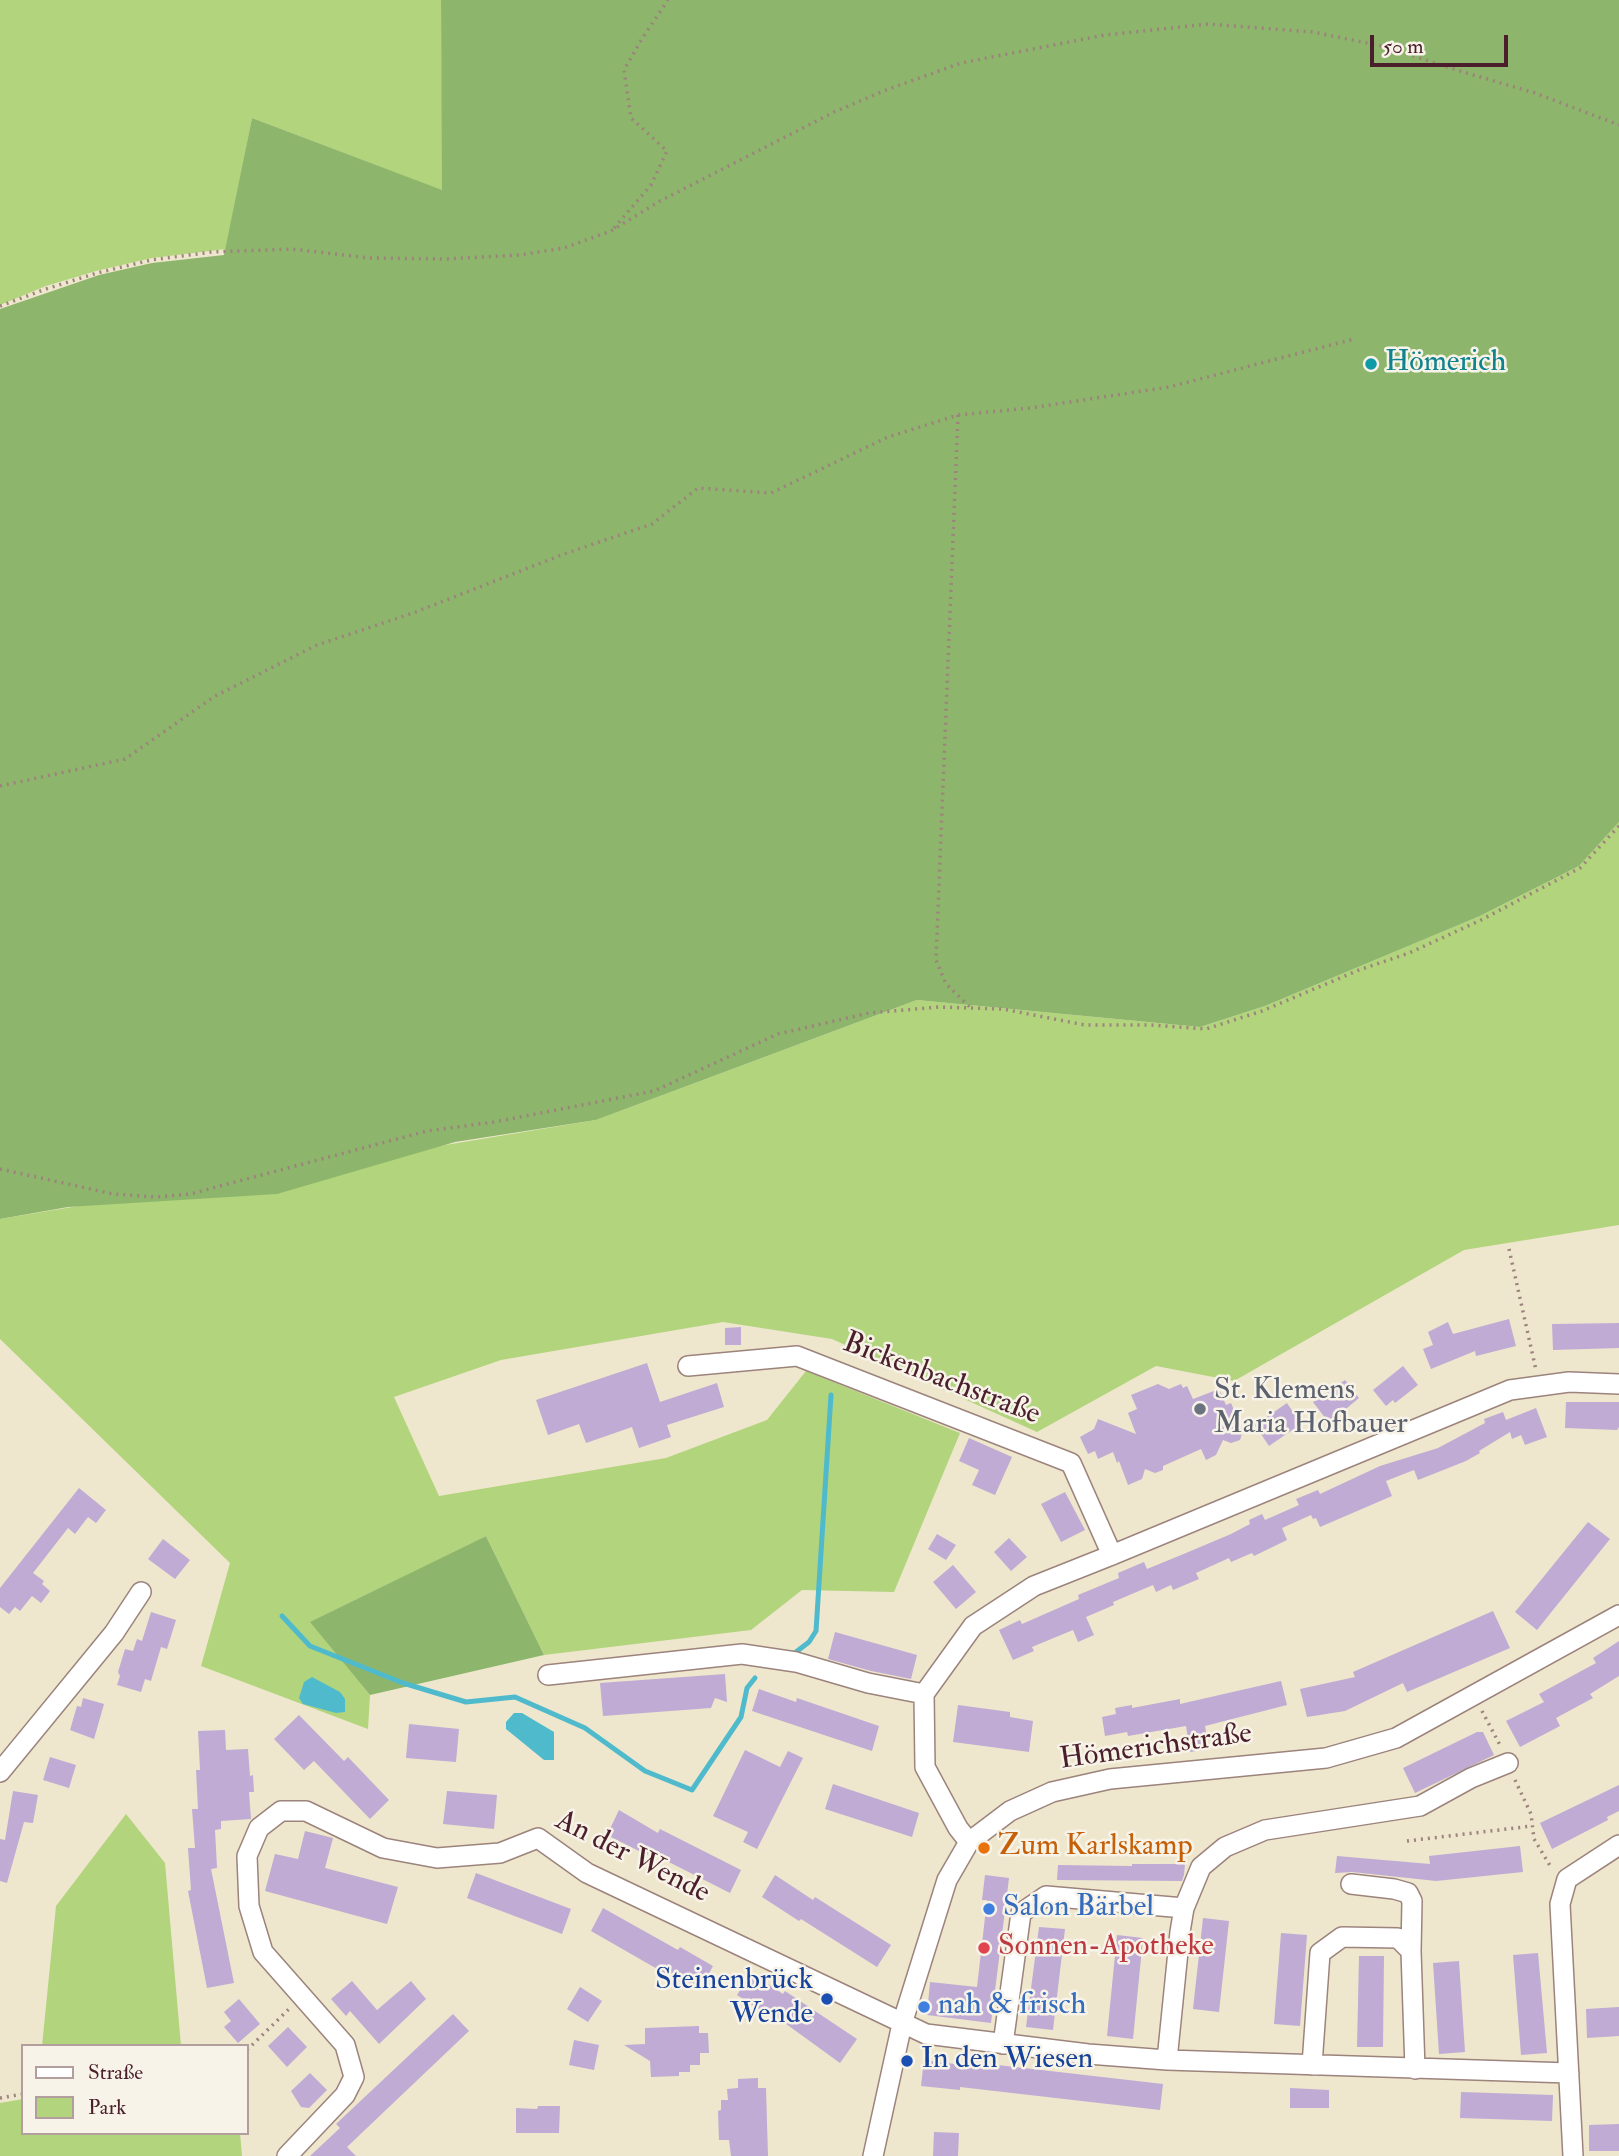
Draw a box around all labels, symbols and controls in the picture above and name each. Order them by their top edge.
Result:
scale bar [1374,21,1512,65]
text: 50 m [1383,33,1424,60]
place label: Hömerich [1385,346,1506,382]
marker: Hömerich [1363,356,1379,372]
street label: Bickenbachstraße [837,1326,1045,1434]
place label: St. Klemens Maria Hofbauer [1214,1374,1408,1444]
marker: St. Klemens Maria Hofbauer [1192,1401,1208,1417]
street label: Hömerichstraße [1058,1717,1254,1779]
street label: An der Wende [549,1804,715,1912]
place label: Zum Karlskamp [998,1830,1193,1866]
marker: Zum Karlskamp [976,1840,992,1856]
place label: Salon Bärbel [1003,1891,1154,1927]
marker: Salon Bärbel [981,1901,997,1917]
place label: Sonnen-Apotheke [998,1930,1214,1966]
marker: Sonnen-Apotheke [976,1940,992,1956]
place label: Steinenbrück Wende [655,1964,813,2035]
place label: nah & frisch [938,1989,1086,2025]
marker: Steinenbrück Wende [819,1991,835,2007]
marker: nah & frisch [916,1999,932,2015]
place label: In den Wiesen [921,2043,1093,2079]
legend [21,2044,248,2135]
marker: In den Wiesen [899,2053,915,2069]
text: Straße [88,2059,143,2086]
text: Park [88,2094,126,2121]

